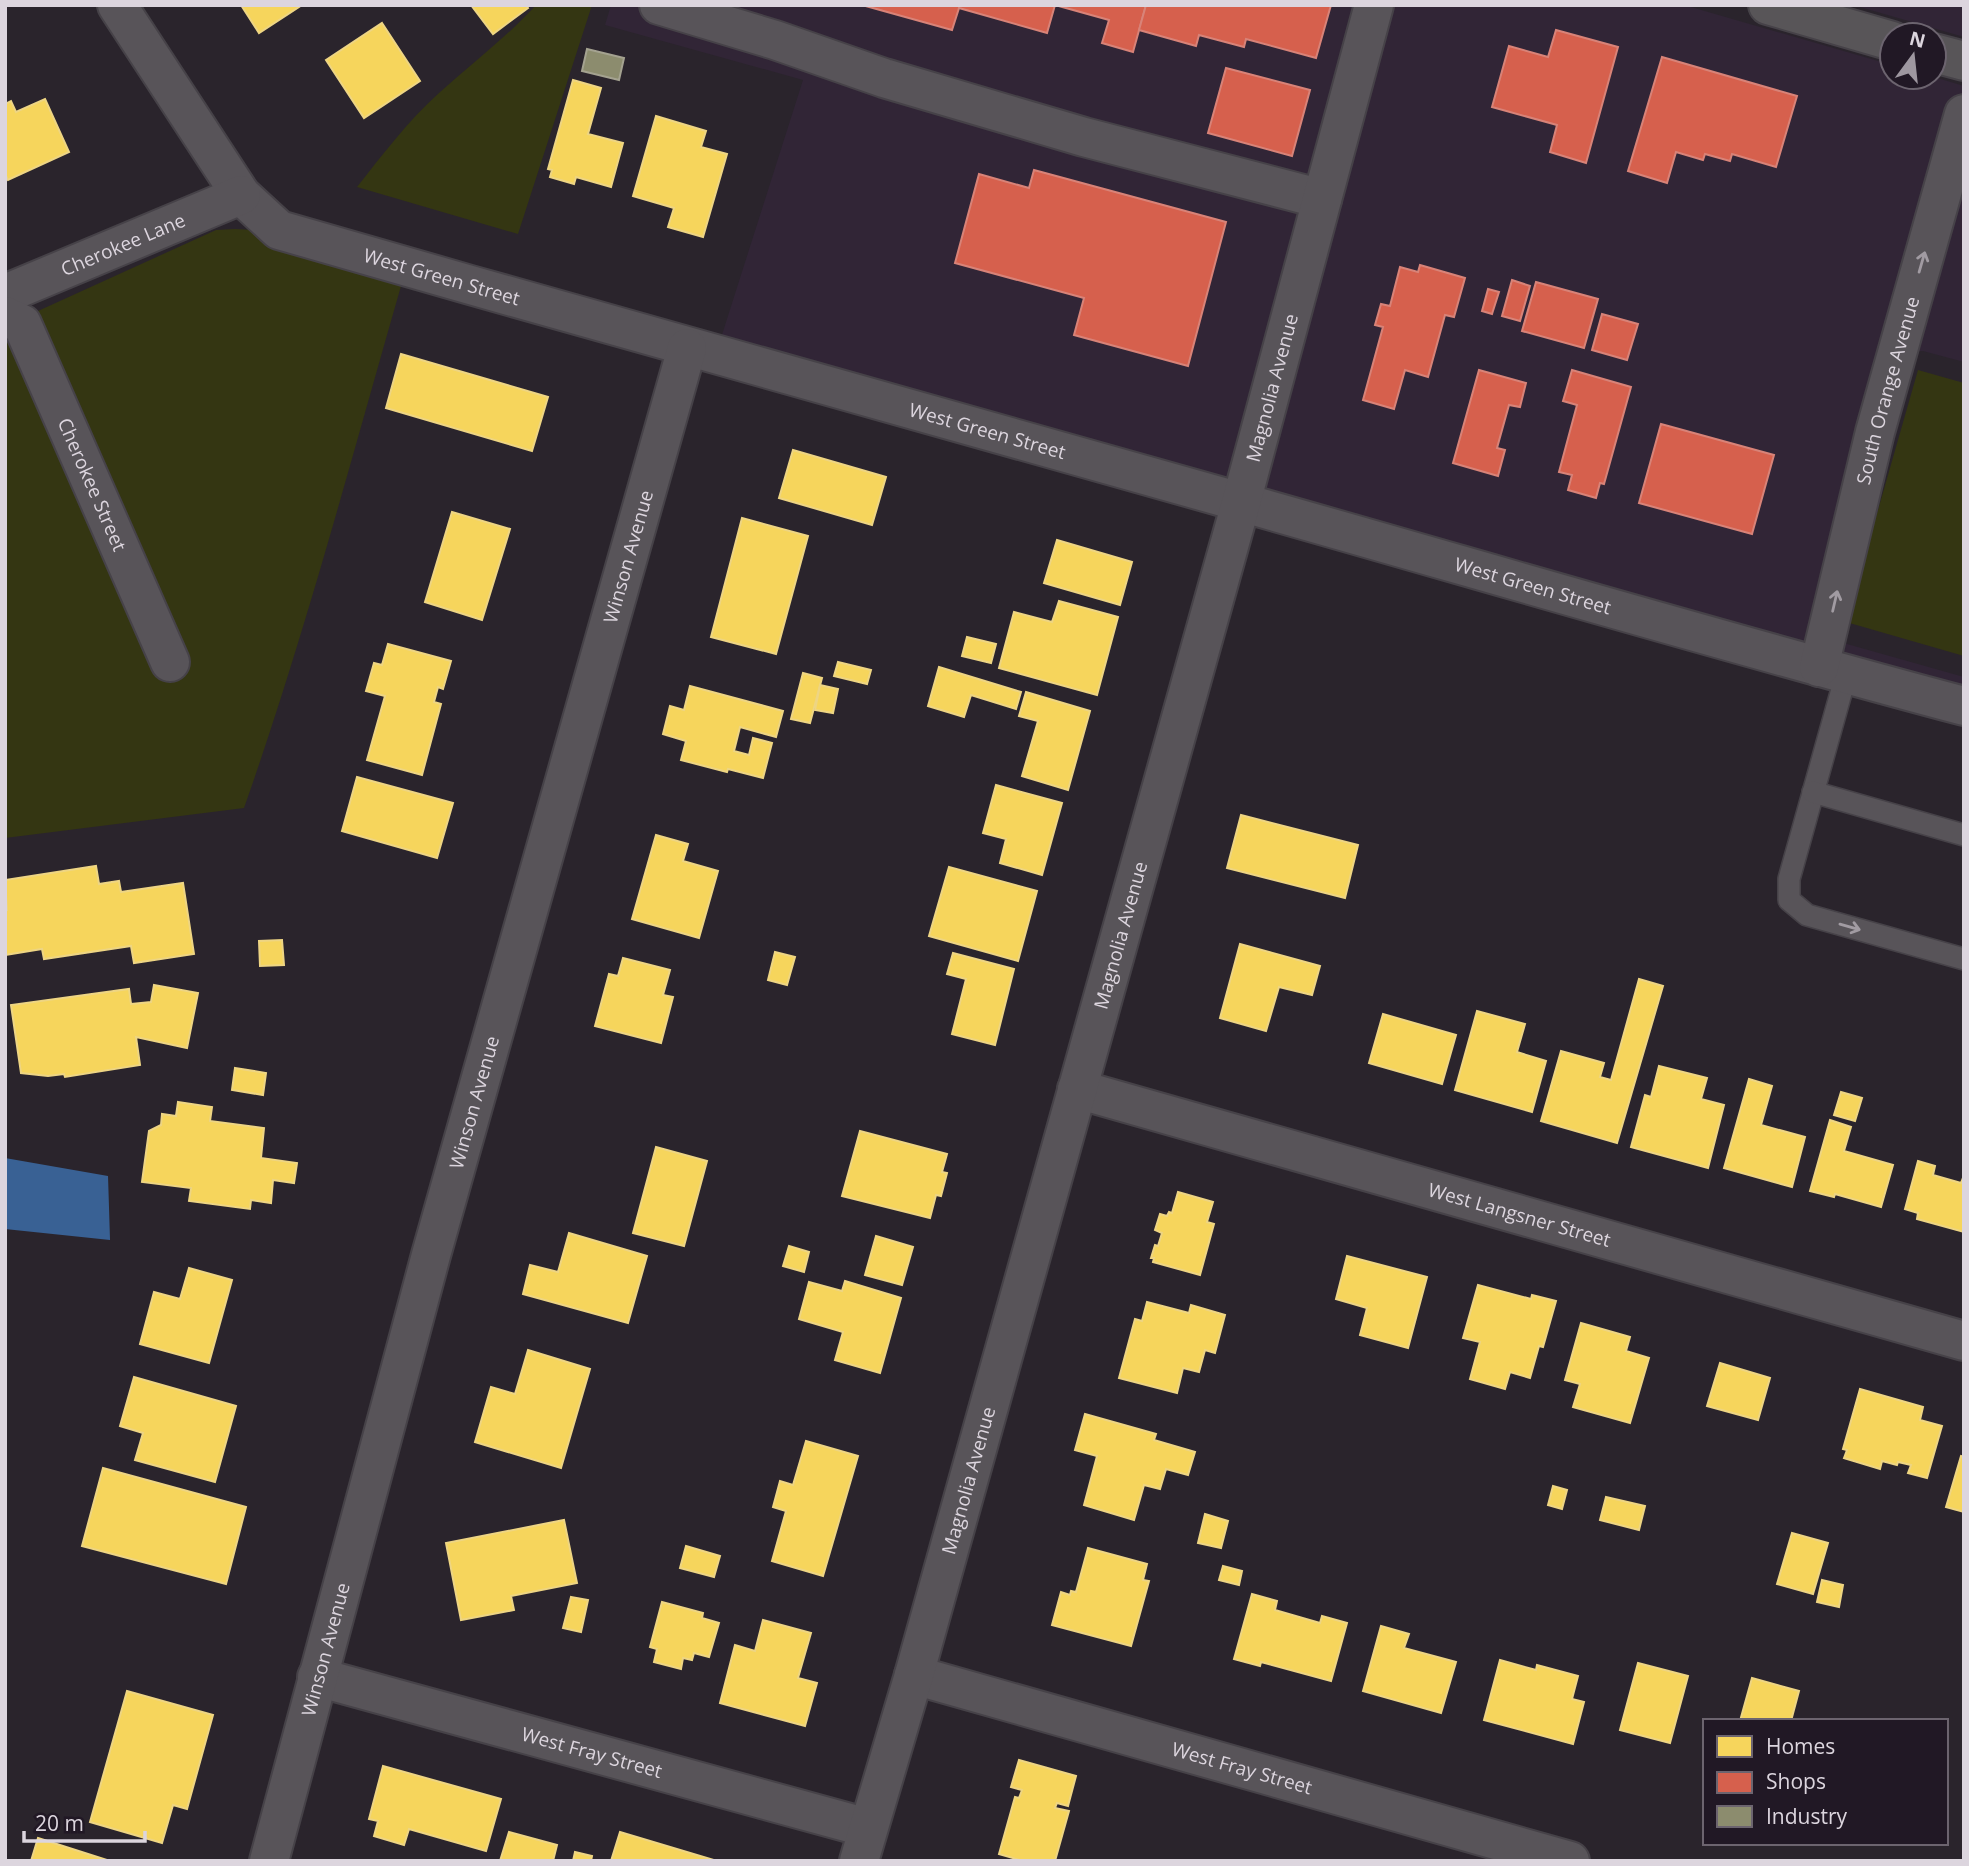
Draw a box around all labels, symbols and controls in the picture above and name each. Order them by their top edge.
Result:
north arrow [1878,21,1948,91]
text: N [1907,25,1928,54]
street label: Cherokee Lane [57,207,189,282]
street label: West Green Street [361,242,523,312]
one-way arrow [1917,251,1930,273]
street label: South Orange Avenue [1850,293,1925,487]
street label: Magnolia Avenue [1240,311,1304,465]
street label: West Green Street [906,396,1069,465]
street label: Cherokee Street [52,414,133,555]
street label: Winson Avenue [597,487,659,626]
street label: West Green Street [1452,551,1614,621]
one-way arrow [1829,590,1842,613]
street label: Magnolia Avenue [1087,858,1153,1012]
one-way arrow [1838,921,1861,934]
street label: Winson Avenue [443,1033,505,1172]
street label: West Langsner Street [1425,1176,1614,1253]
street label: Magnolia Avenue [935,1404,1001,1557]
street label: Winson Avenue [295,1580,356,1719]
legend [1703,1719,1948,1845]
street label: West Fray Street [519,1721,665,1784]
text: Homes [1766,1732,1835,1760]
street label: West Fray Street [1169,1736,1315,1800]
text: Shops [1766,1767,1826,1795]
scale bar [24,1800,145,1844]
text: Industry [1766,1802,1848,1830]
text: 20 m [35,1809,84,1837]

